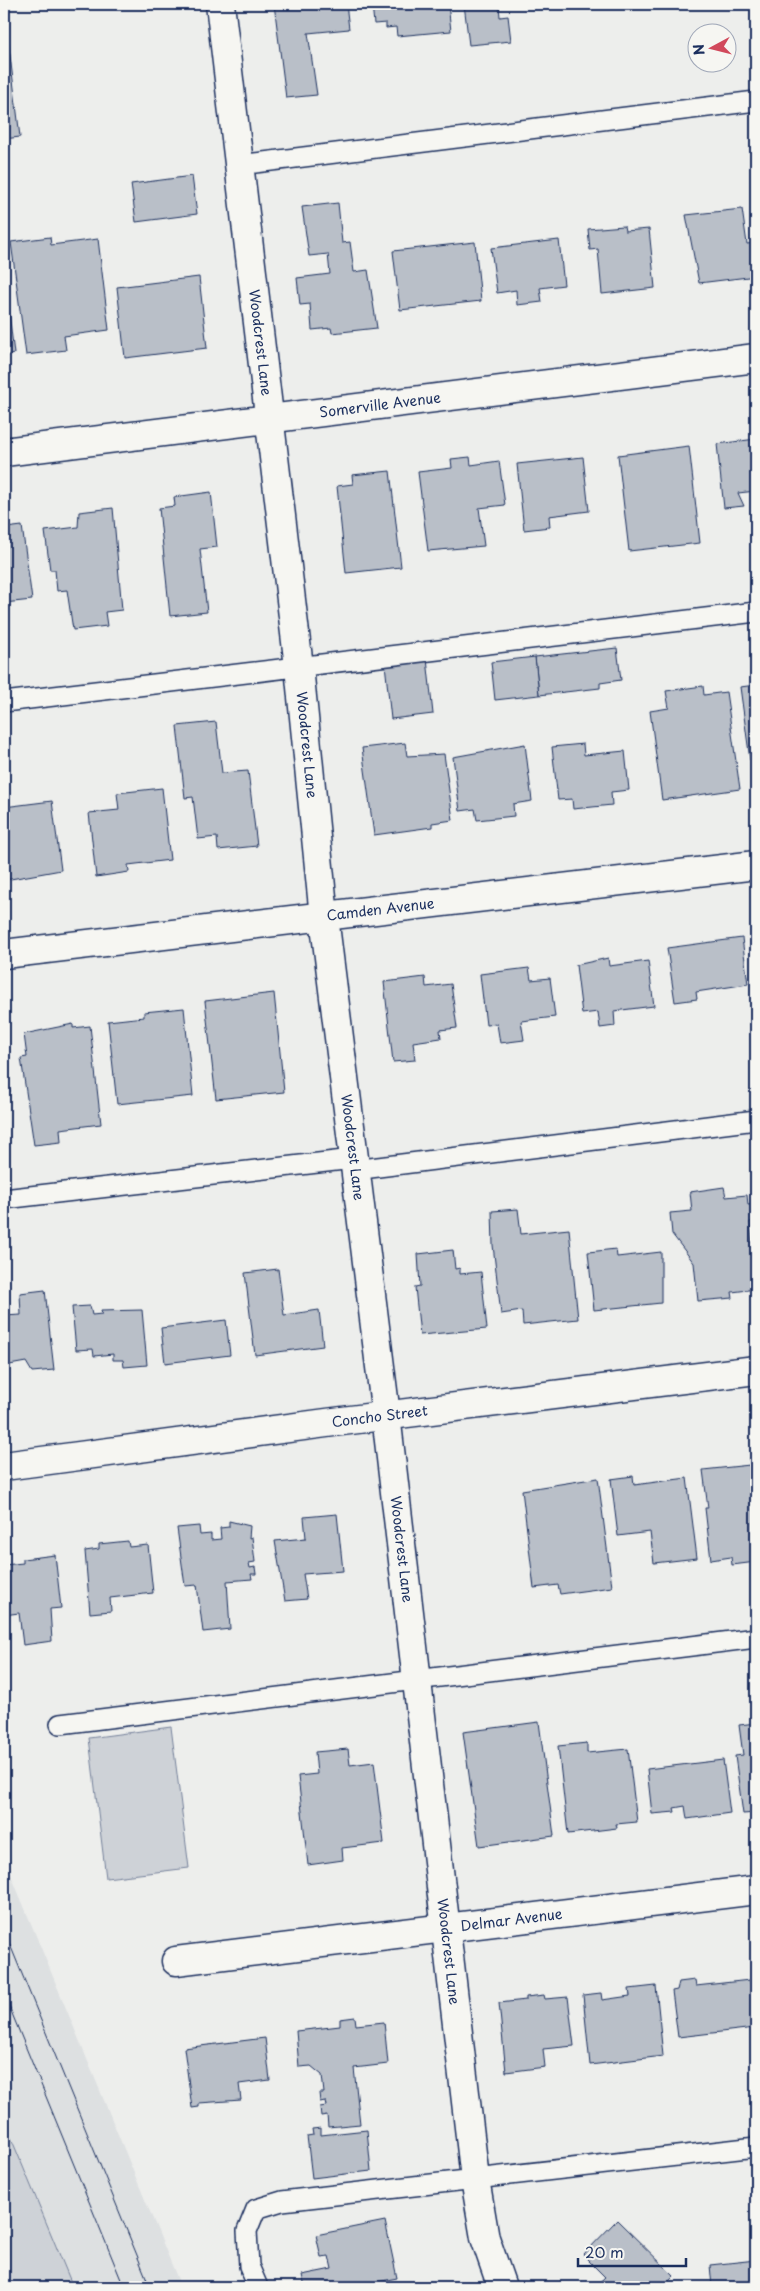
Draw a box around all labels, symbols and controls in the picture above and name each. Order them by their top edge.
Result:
north arrow [688,22,738,72]
text: N [688,43,710,56]
street label: Woodcrest Lane [244,288,278,397]
street label: Somerville Avenue [318,386,442,422]
street label: Woodcrest Lane [292,690,323,799]
street label: Camden Avenue [325,892,436,926]
street label: Woodcrest Lane [336,1093,370,1202]
street label: Concho Street [330,1400,429,1432]
street label: Woodcrest Lane [386,1495,419,1604]
street label: Woodcrest Lane [432,1897,466,2006]
street label: Delmar Avenue [459,1903,564,1936]
scale bar [578,2236,685,2268]
text: 20 m [585,2240,624,2263]

